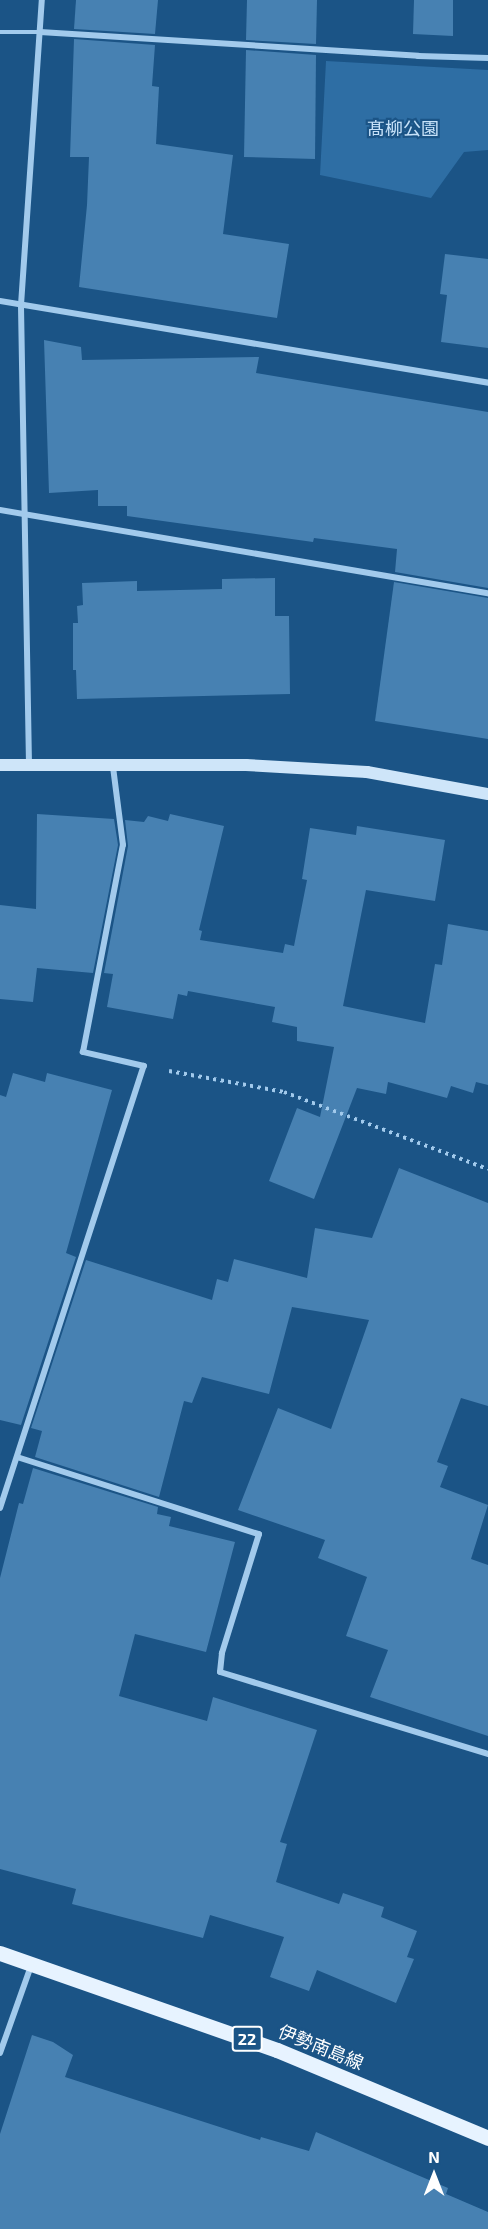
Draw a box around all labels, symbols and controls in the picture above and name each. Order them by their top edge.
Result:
park label: 髙柳公園 [367,117,439,139]
street label: 伊勢南島線 [275,2020,367,2074]
road number: 22 [230,2026,264,2052]
north arrow [404,2145,464,2205]
text: N [428,2147,440,2166]

